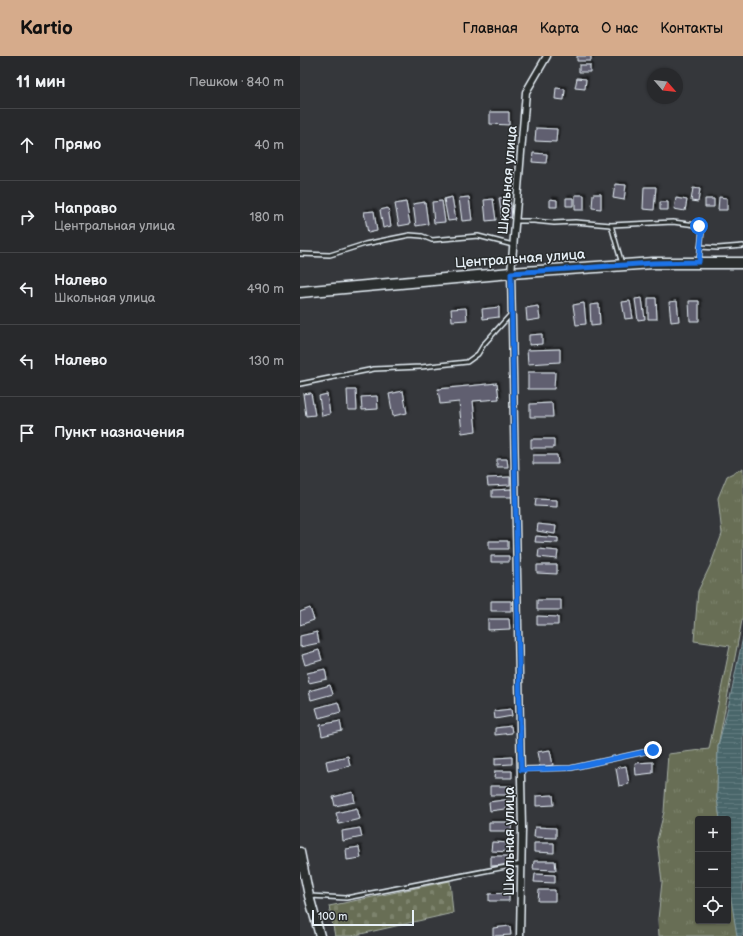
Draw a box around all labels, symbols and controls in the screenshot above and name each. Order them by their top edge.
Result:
text: Kartio [20,17,73,40]
text: Главная [463,20,518,37]
text: Карта [540,20,579,37]
text: О нас [601,20,638,37]
text: Контакты [660,20,723,37]
north arrow [647,68,683,104]
text: 11 мин [16,72,66,92]
text: Пешком · 840 m [189,74,284,90]
street label: Школьная улица [494,124,521,235]
icon: ahead [16,134,38,156]
text: Прямо [54,135,101,154]
text: 40 m [254,137,284,153]
text: Направо [54,199,117,218]
icon: right [16,206,38,228]
text: 180 m [249,209,284,225]
route start [690,217,708,235]
text: Центральная улица [54,218,175,234]
street label: Центральная улица [454,245,586,272]
text: Налево [54,271,107,290]
icon: left [16,278,38,300]
text: 490 m [247,281,284,297]
text: Школьная улица [54,290,156,306]
icon: left [16,350,38,372]
text: Налево [54,351,107,370]
text: 130 m [249,353,284,369]
icon: arrive [16,422,38,444]
text: Пункт назначения [54,423,185,442]
route end [644,741,662,759]
street label: Школьная улица [501,786,518,896]
map controls [695,816,731,924]
button: + [695,816,731,852]
button: − [695,852,731,888]
button: locate [695,888,731,924]
scale bar [312,908,414,927]
text: 100 m [318,910,347,923]

